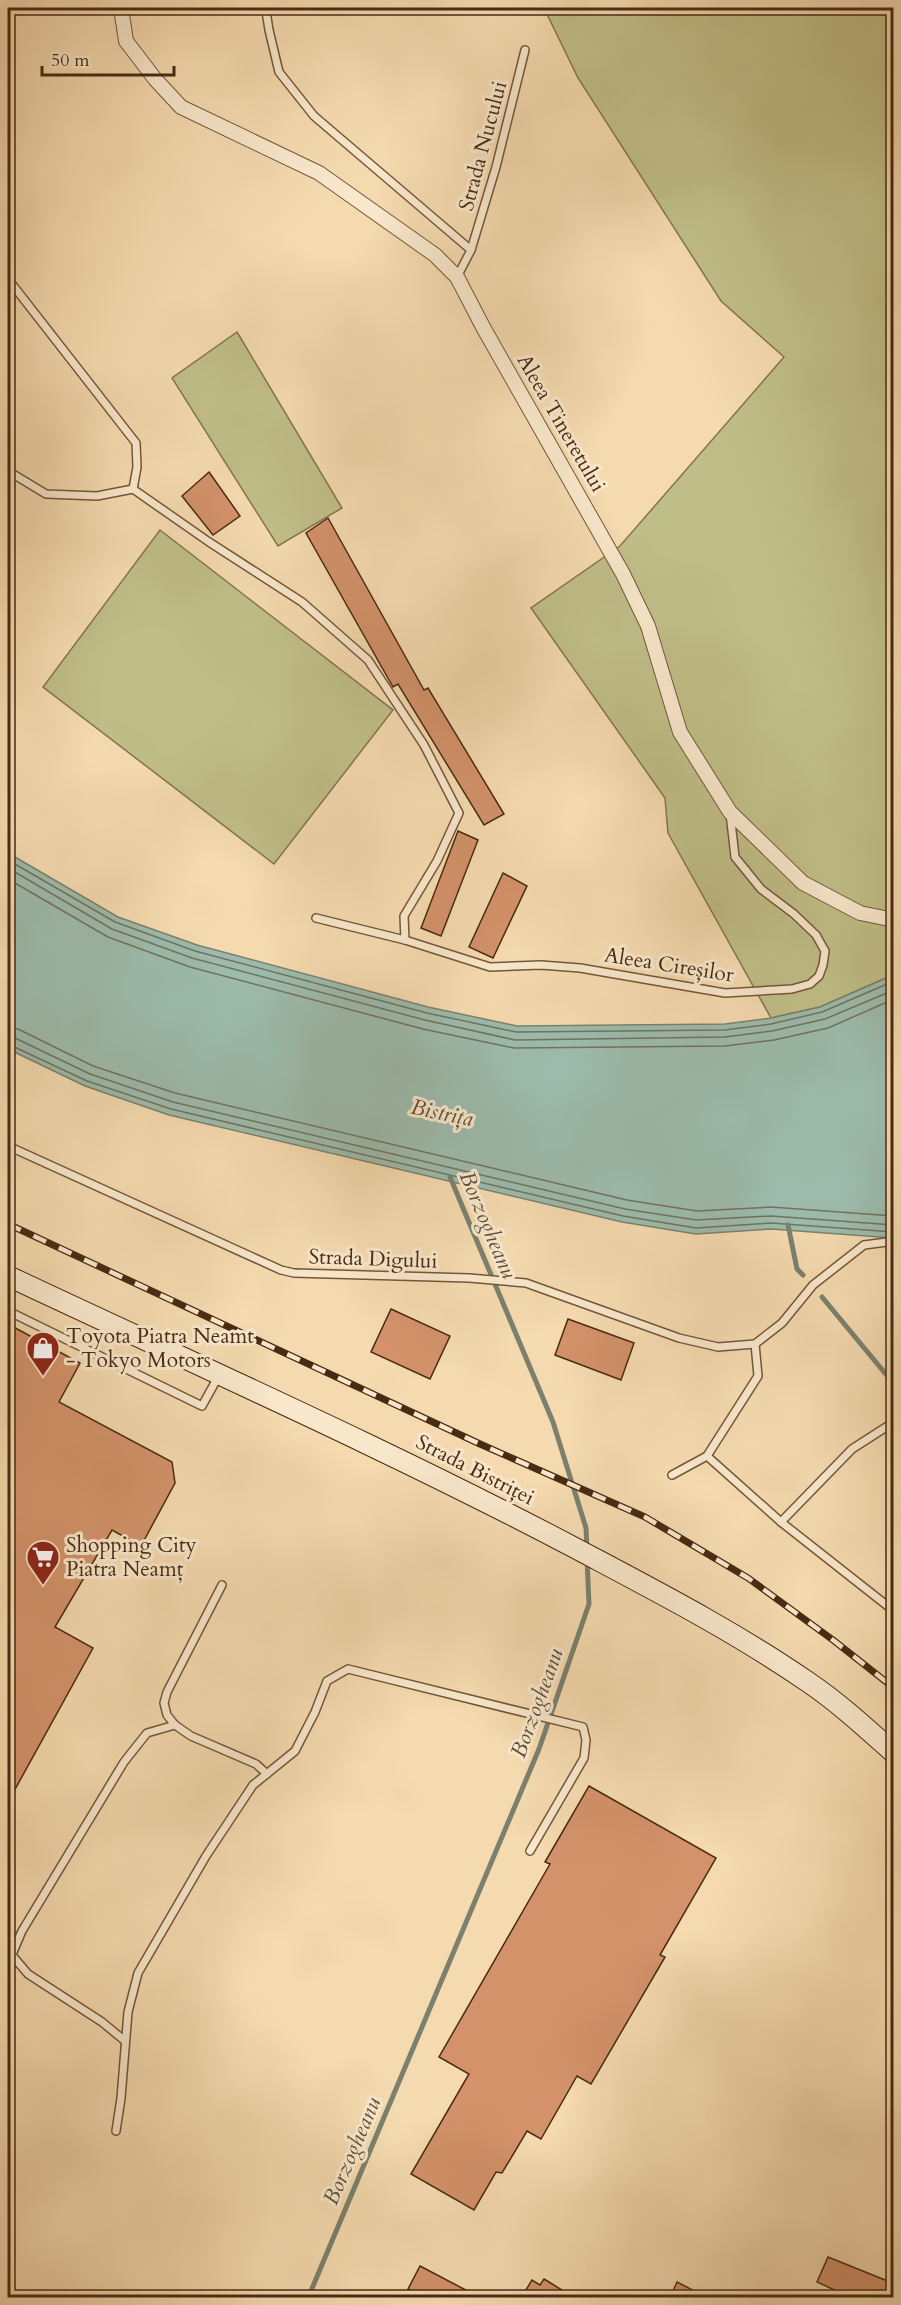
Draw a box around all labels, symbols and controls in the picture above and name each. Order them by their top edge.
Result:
scale bar [42,39,174,77]
text: 50 m [51,48,90,73]
street label: Strada Nucului [452,78,514,214]
street label: Aleea Tineretului [510,349,612,497]
street label: Aleea Cireșilor [602,940,736,990]
water label: Bistrița [408,1092,476,1134]
water label: Borzogheanu [452,1166,524,1284]
street label: Strada Digului [308,1242,438,1276]
place label: Toyota Piatra Neamt - Tokyo Motors [66,1322,254,1375]
shop icon: Toyota Piatra Neamt - Tokyo Motors [25,1330,61,1377]
street label: Strada Bistriței [411,1428,539,1512]
place label: Shopping City Piatra Neamț [66,1531,197,1584]
supermarket icon: Shopping City Piatra Neamț [25,1539,61,1586]
water label: Borzogheanu [503,1644,571,1762]
water label: Borzogheanu [316,2092,388,2210]

